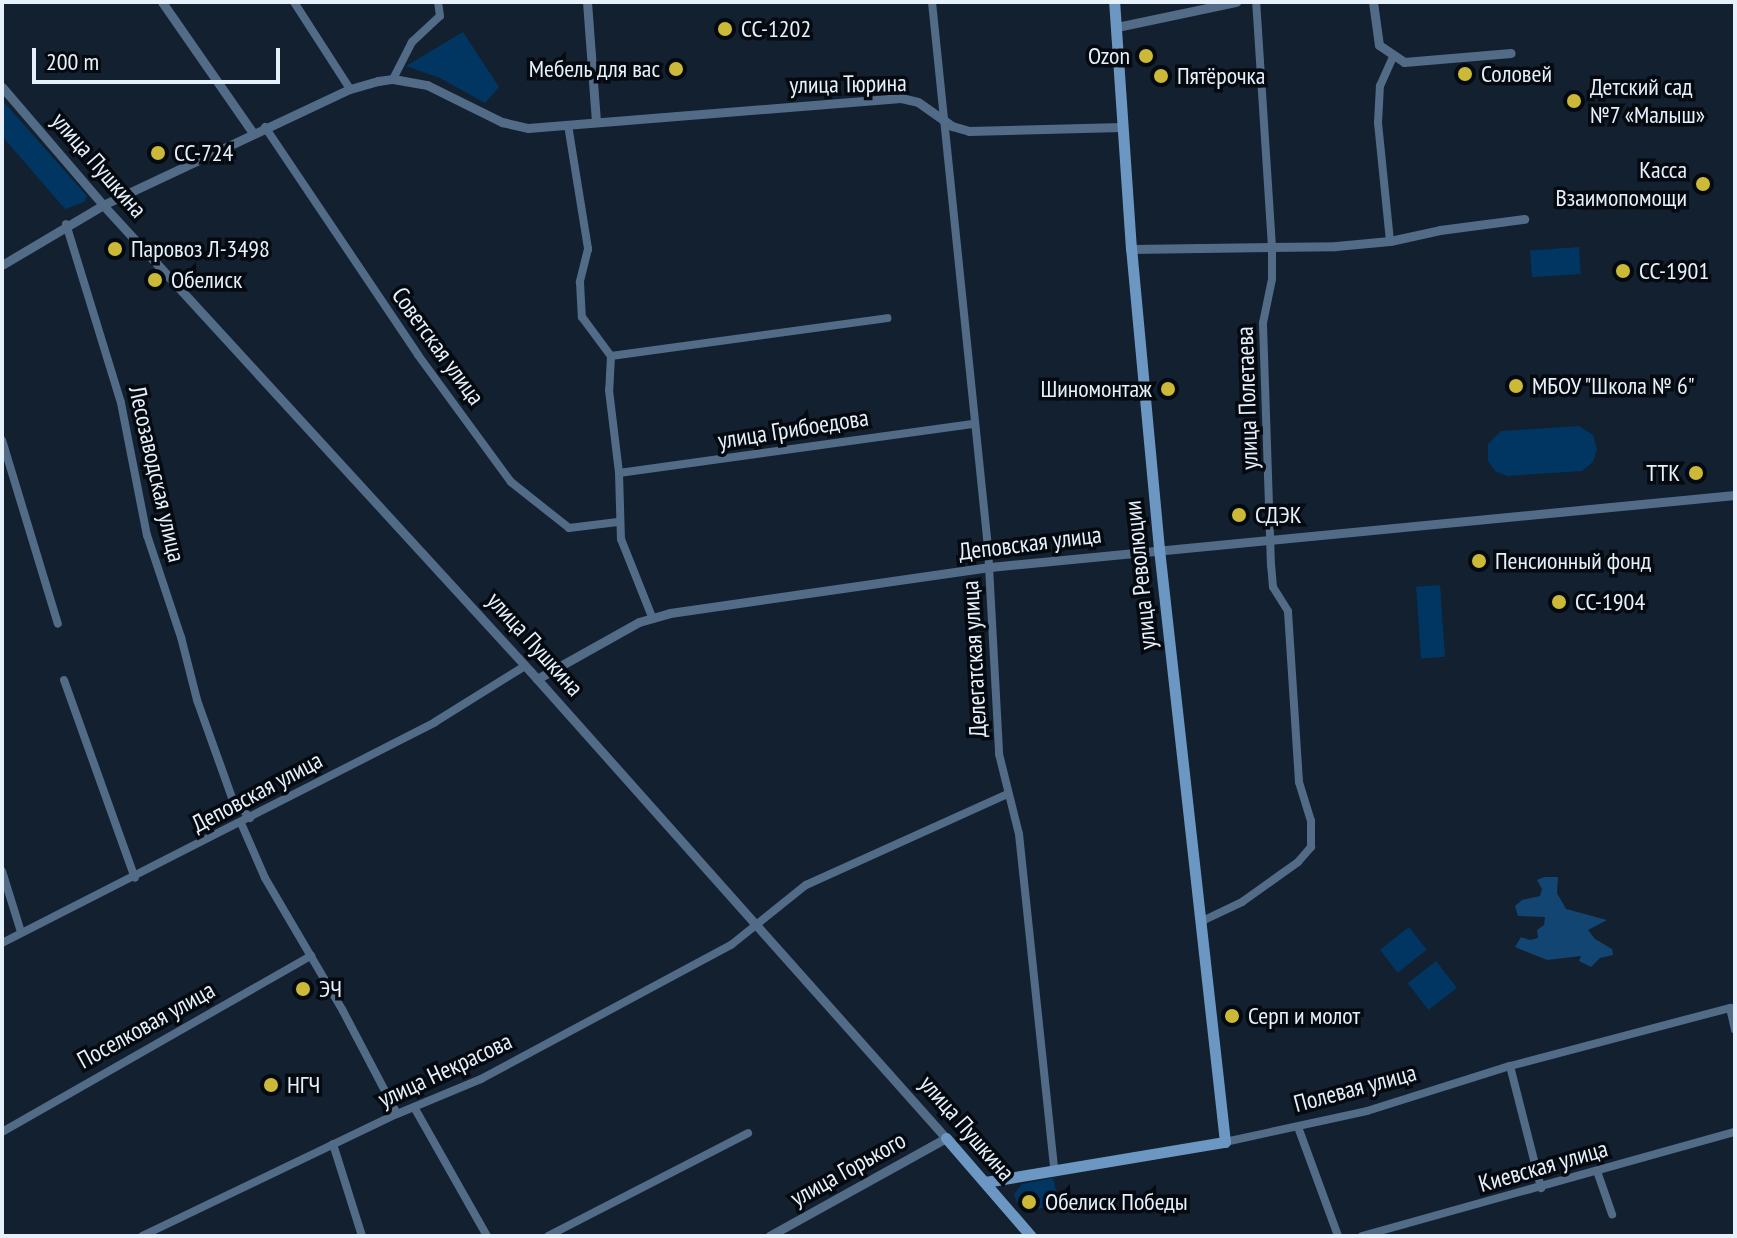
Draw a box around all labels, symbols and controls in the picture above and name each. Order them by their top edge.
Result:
place label: СС-1202 [741,15,811,43]
marker: СС-1202 [716,20,734,38]
scale bar [36,32,284,82]
place label: Ozon [1088,42,1130,70]
text: 200 m [46,46,99,77]
marker: Ozon [1137,47,1155,65]
place label: Мебель для вас [528,55,660,83]
marker: Мебель для вас [667,60,685,78]
place label: Соловей [1481,60,1552,88]
place label: Пятёрочка [1177,62,1265,90]
marker: Соловей [1456,65,1474,83]
marker: Пятёрочка [1152,67,1170,85]
street label: улица Тюрина [789,69,907,99]
place label: Детский сад №7 «Малыш» [1590,73,1706,129]
marker: Детский сад №7 «Малыш» [1565,92,1583,110]
street label: улица Пушкина [45,106,153,224]
place label: СС-724 [174,139,233,167]
marker: СС-724 [149,144,167,162]
place label: Касса Взаимопомощи [1556,156,1687,212]
marker: Касса Взаимопомощи [1694,175,1712,193]
place label: Паровоз Л-3498 [131,235,270,263]
marker: Паровоз Л-3498 [106,240,124,258]
place label: СС-1901 [1639,257,1709,285]
marker: СС-1901 [1614,262,1632,280]
place label: Обелиск [171,266,242,294]
marker: Обелиск [146,271,164,289]
street label: Советская улица [386,281,490,411]
street label: улица Полетаева [1230,326,1264,470]
place label: МБОУ "Школа № 6" [1532,372,1697,400]
place label: Шиномонтаж [1040,375,1152,403]
marker: МБОУ "Школа № 6" [1507,377,1525,395]
marker: Шиномонтаж [1159,380,1177,398]
street label: Лесозаводская улица [123,383,191,565]
street label: улица Грибоедова [716,403,870,455]
place label: ТТК [1646,459,1680,487]
marker: ТТК [1687,464,1705,482]
street label: улица Революции [1118,499,1162,651]
place label: СДЭК [1255,501,1302,529]
marker: СДЭК [1230,506,1248,524]
street label: Деповская улица [957,520,1103,566]
place label: Пенсионный фонд [1495,547,1651,575]
marker: Пенсионный фонд [1470,552,1488,570]
street label: Делегатская улица [956,580,992,738]
street label: улица Пушкина [481,586,589,702]
place label: СС-1904 [1575,588,1645,616]
marker: СС-1904 [1550,593,1568,611]
street label: Деповская улица [187,746,327,838]
street label: Поселковая улица [72,975,220,1075]
place label: ЭЧ [319,975,342,1003]
marker: ЭЧ [294,980,312,998]
place label: Серп и молот [1248,1002,1360,1030]
marker: Серп и молот [1223,1007,1241,1025]
street label: улица Некрасова [374,1026,516,1114]
street label: Полевая улица [1291,1058,1419,1118]
street label: улица Пушкина [913,1069,1021,1187]
place label: НГЧ [287,1071,320,1099]
marker: НГЧ [262,1076,280,1094]
street label: улица Горького [785,1126,911,1212]
street label: Киевская улица [1475,1134,1611,1198]
place label: Обелиск Победы [1045,1188,1188,1216]
marker: Обелиск Победы [1020,1193,1038,1211]

